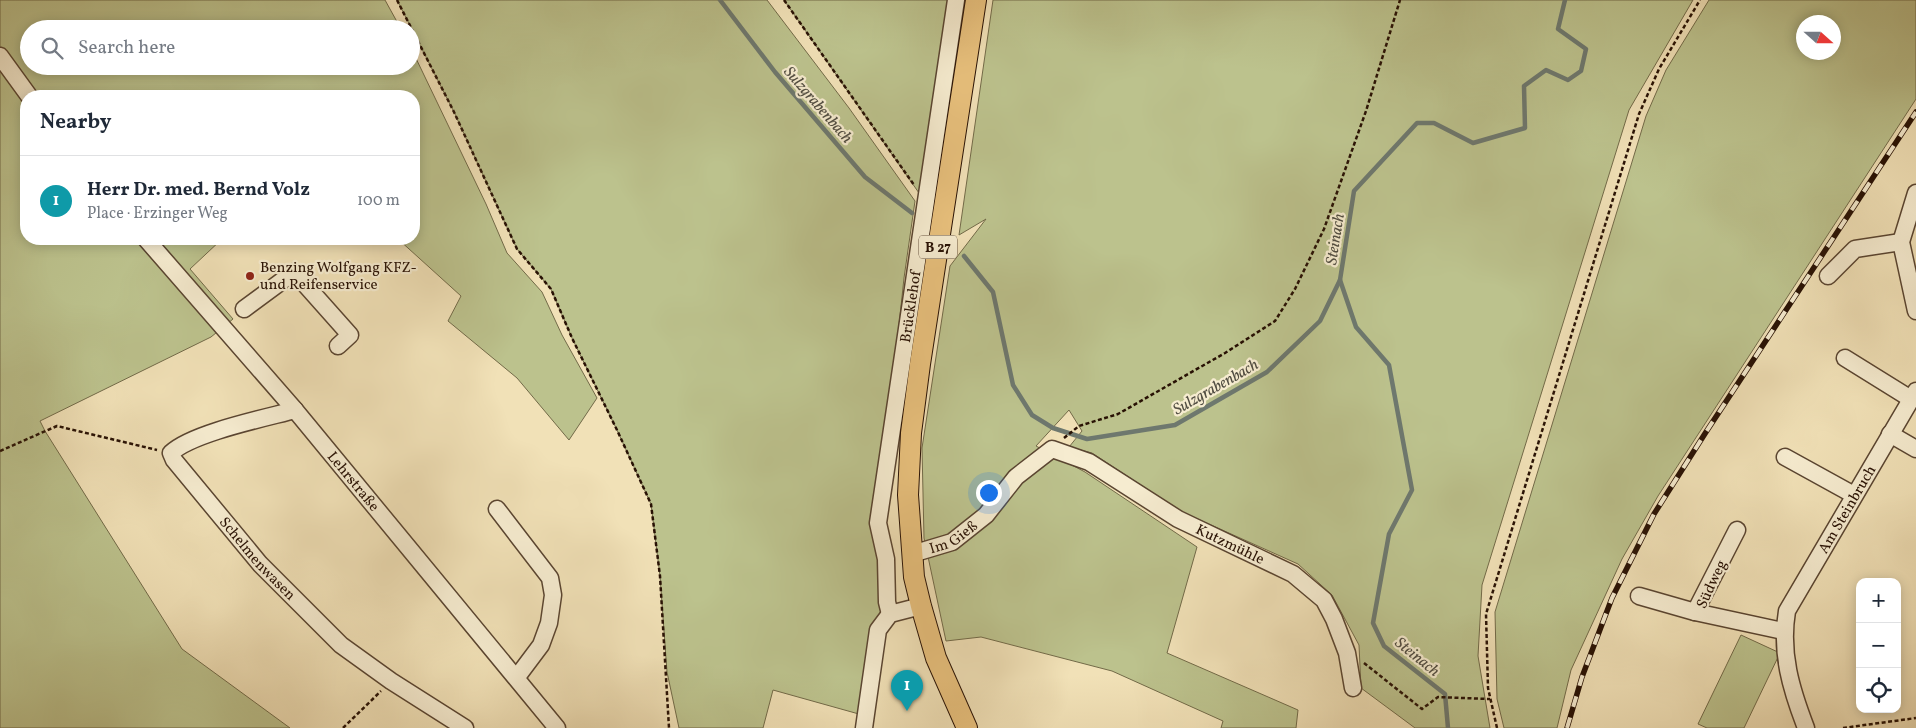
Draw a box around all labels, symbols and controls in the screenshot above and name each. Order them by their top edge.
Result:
north arrow [1796,15,1841,60]
search box [20,20,420,75]
icon: search [38,34,66,62]
text: Search here [78,35,175,61]
water label: Sulzgrabenbach [778,62,857,149]
text: Nearby [40,108,111,137]
text: Herr Dr. med. Bernd Volz [87,177,310,203]
text: 1 [53,190,59,212]
text: 100 m [357,190,400,212]
text: Place · Erzinger Weg [87,203,228,225]
water label: Steinach [1321,212,1351,267]
road number: B 27 [919,236,957,258]
place label: Benzing Wolfgang KFZ- und Reifenservice [260,258,417,296]
street label: Brücklehof [896,268,928,344]
marker: Benzing Wolfgang KFZ- und Reifenservice [244,270,256,282]
water label: Sulzgrabenbach [1169,354,1263,421]
street label: Lehrstraße [321,448,384,517]
street label: Am Steinbruch [1814,462,1882,558]
your location [976,480,1002,506]
street label: Schelmenwasen [213,513,300,606]
street label: Im Gieß [927,516,983,560]
street label: Kutzmühle [1192,520,1267,571]
street label: Südweg [1692,557,1733,612]
map controls [1856,578,1901,713]
button: + [1856,578,1901,623]
button: − [1856,623,1901,668]
water label: Steinach [1390,633,1444,682]
button: locate [1856,668,1901,713]
pin: 1 [891,670,923,711]

